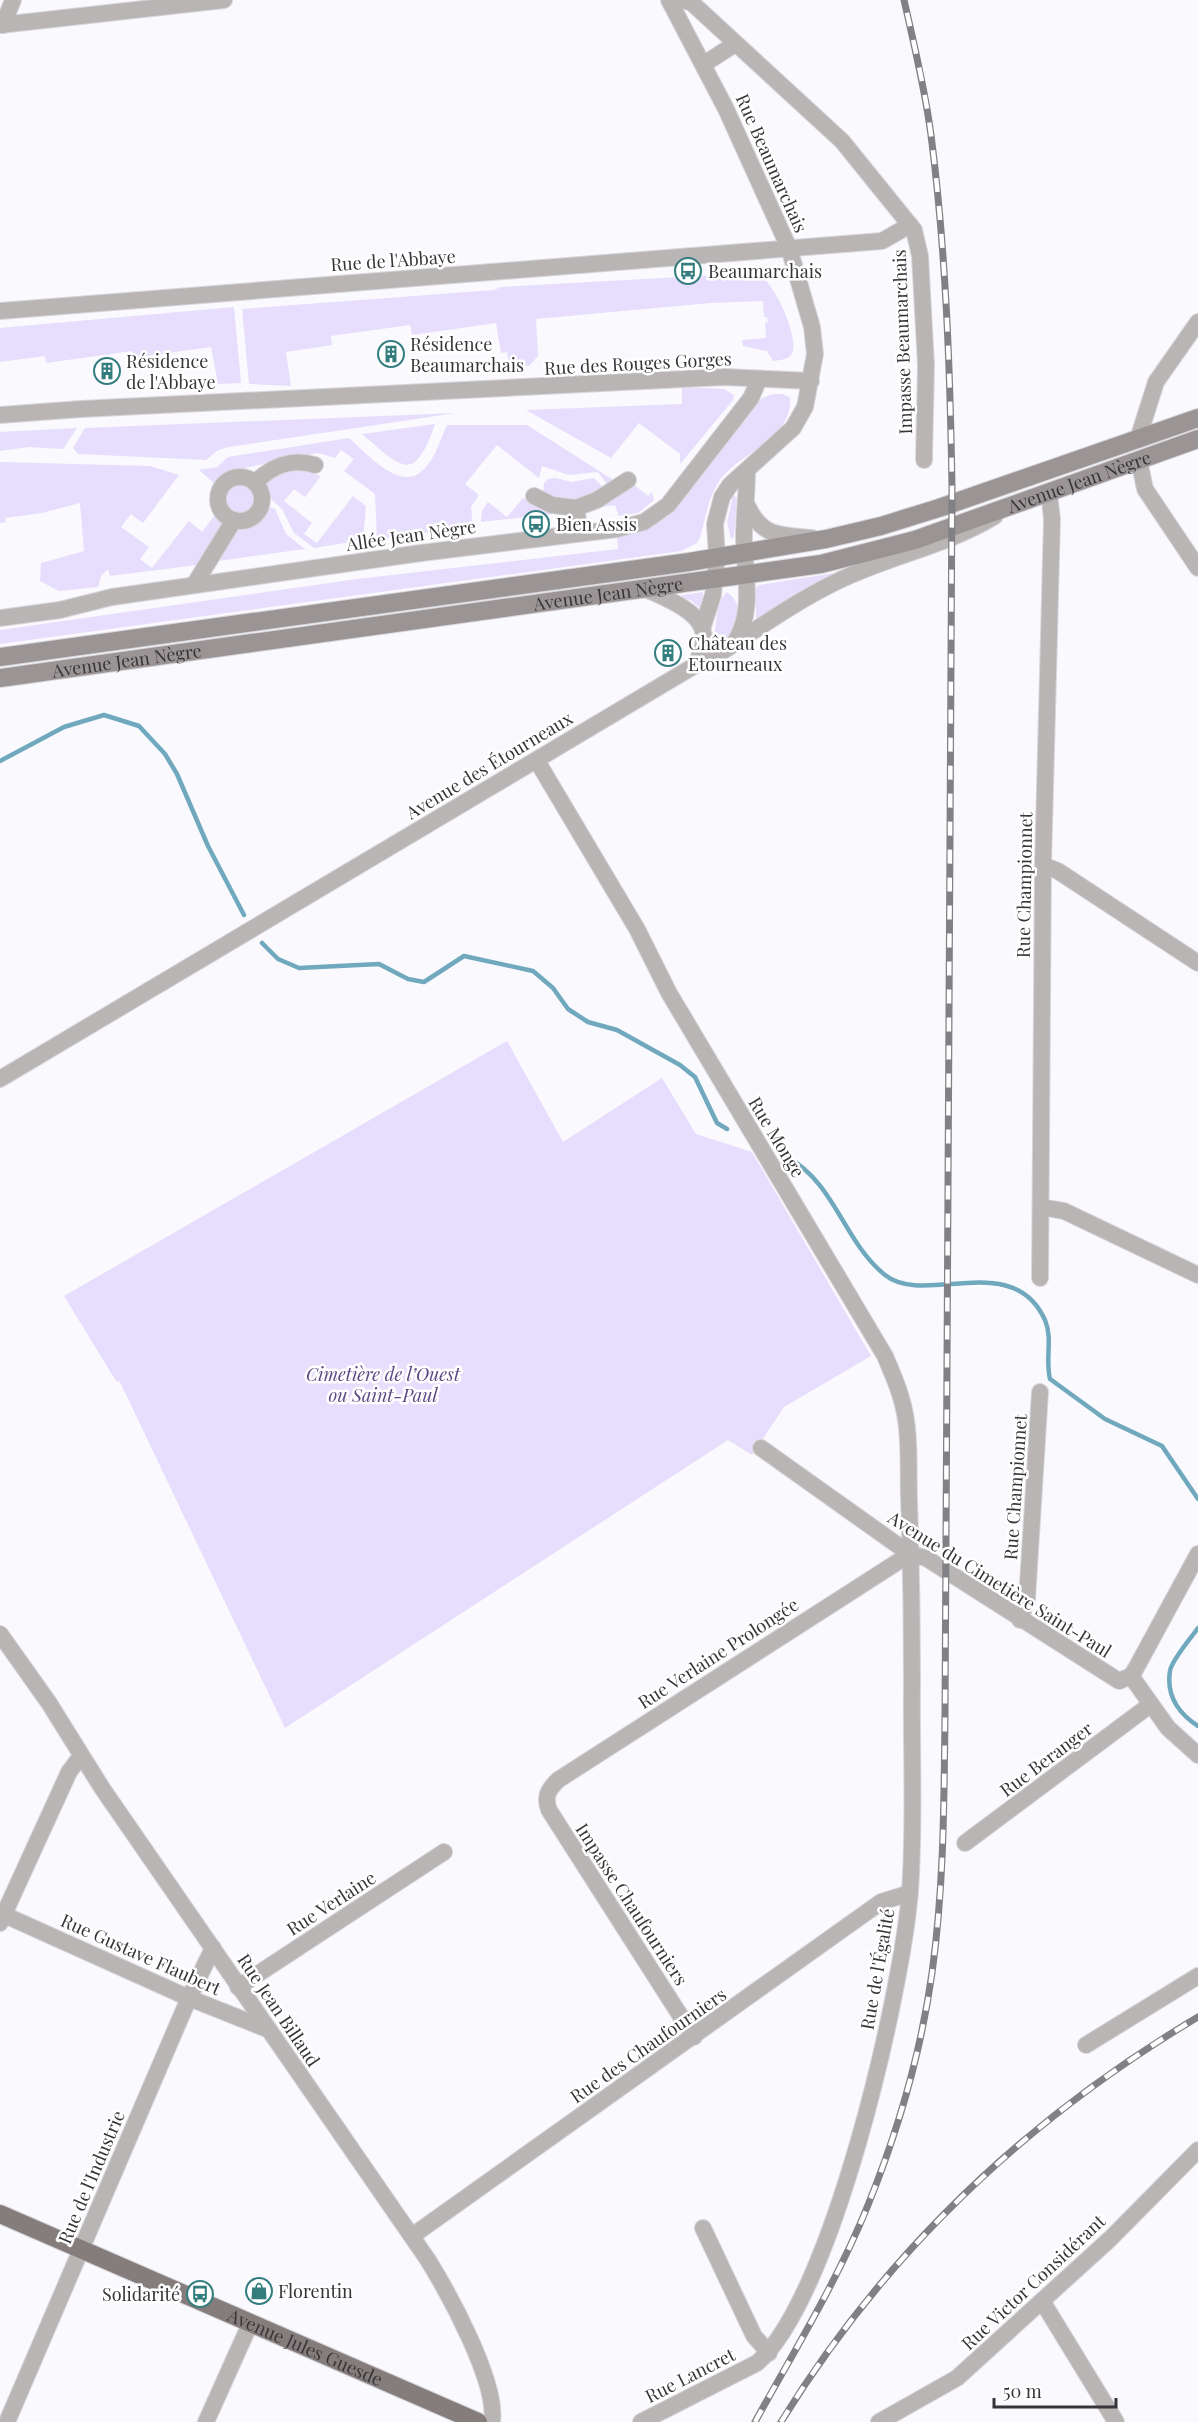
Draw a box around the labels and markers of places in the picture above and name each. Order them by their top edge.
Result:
bus stop icon: Beaumarchais [673,256,703,286]
place label: Beaumarchais [708,259,822,283]
place label: Résidence Beaumarchais [410,332,524,377]
building icon: Résidence Beaumarchais [376,339,406,369]
place label: Résidence de l'Abbaye [126,349,216,394]
building icon: Résidence de l'Abbaye [92,356,122,386]
bus stop icon: Bien Assis [521,509,551,539]
place label: Bien Assis [556,512,637,536]
place label: Château des Etourneaux [688,631,787,676]
building icon: Château des Etourneaux [653,638,683,668]
shop icon: Florentin [244,2276,274,2306]
bus stop icon: Solidarité [185,2279,215,2309]
place label: Florentin [278,2279,353,2303]
place label: Solidarité [102,2282,180,2306]

